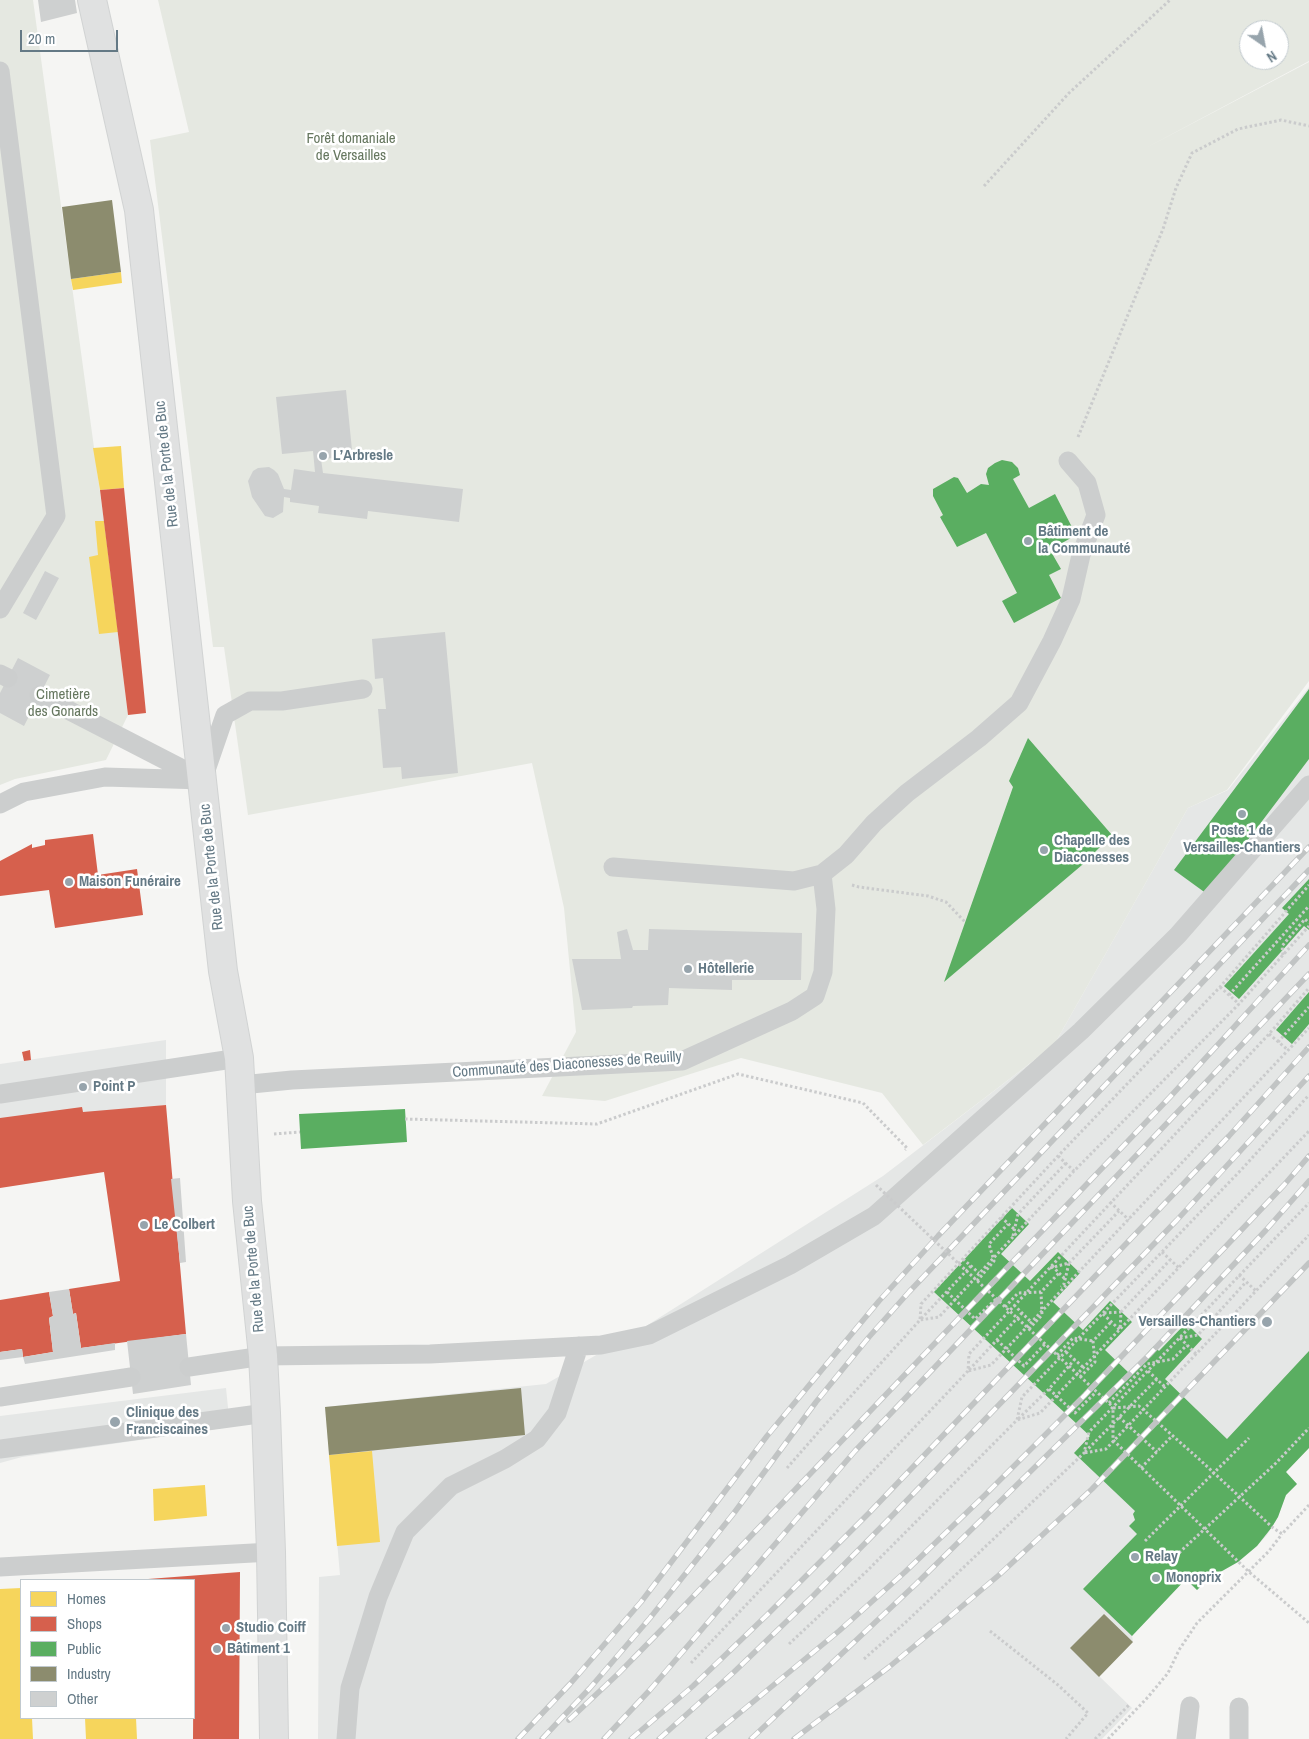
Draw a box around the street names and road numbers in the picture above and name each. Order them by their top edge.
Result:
street label: Rue de la Porte de Buc [151,400,183,528]
street label: Rue de la Porte de Buc [196,803,228,931]
street label: Communauté des Diaconesses de Reuilly [452,1048,682,1082]
street label: Rue de la Porte de Buc [239,1205,269,1333]

